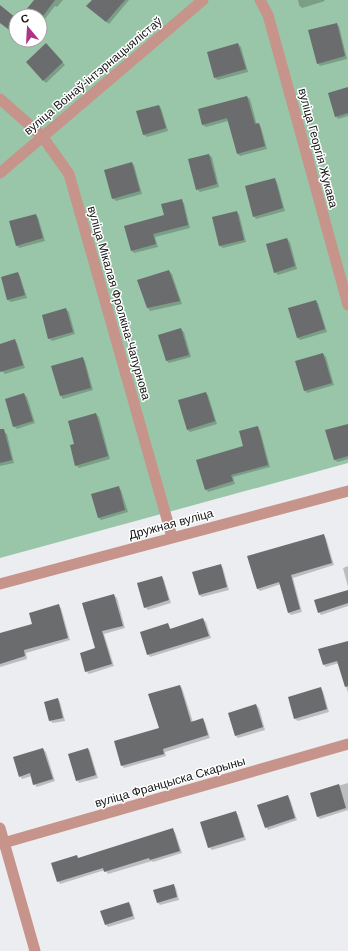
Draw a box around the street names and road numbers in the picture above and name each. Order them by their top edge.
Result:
street label: вуліца Воінаў-інтэрнацыялістаў [21,14,165,138]
street label: вуліца Георгія Жукава [295,87,341,210]
street label: вуліца Мікалая Фролкіна-Чапурнова [85,204,154,402]
street label: Дружная вуліца [127,506,215,542]
street label: вуліца Францыска Скарыны [93,754,247,810]

